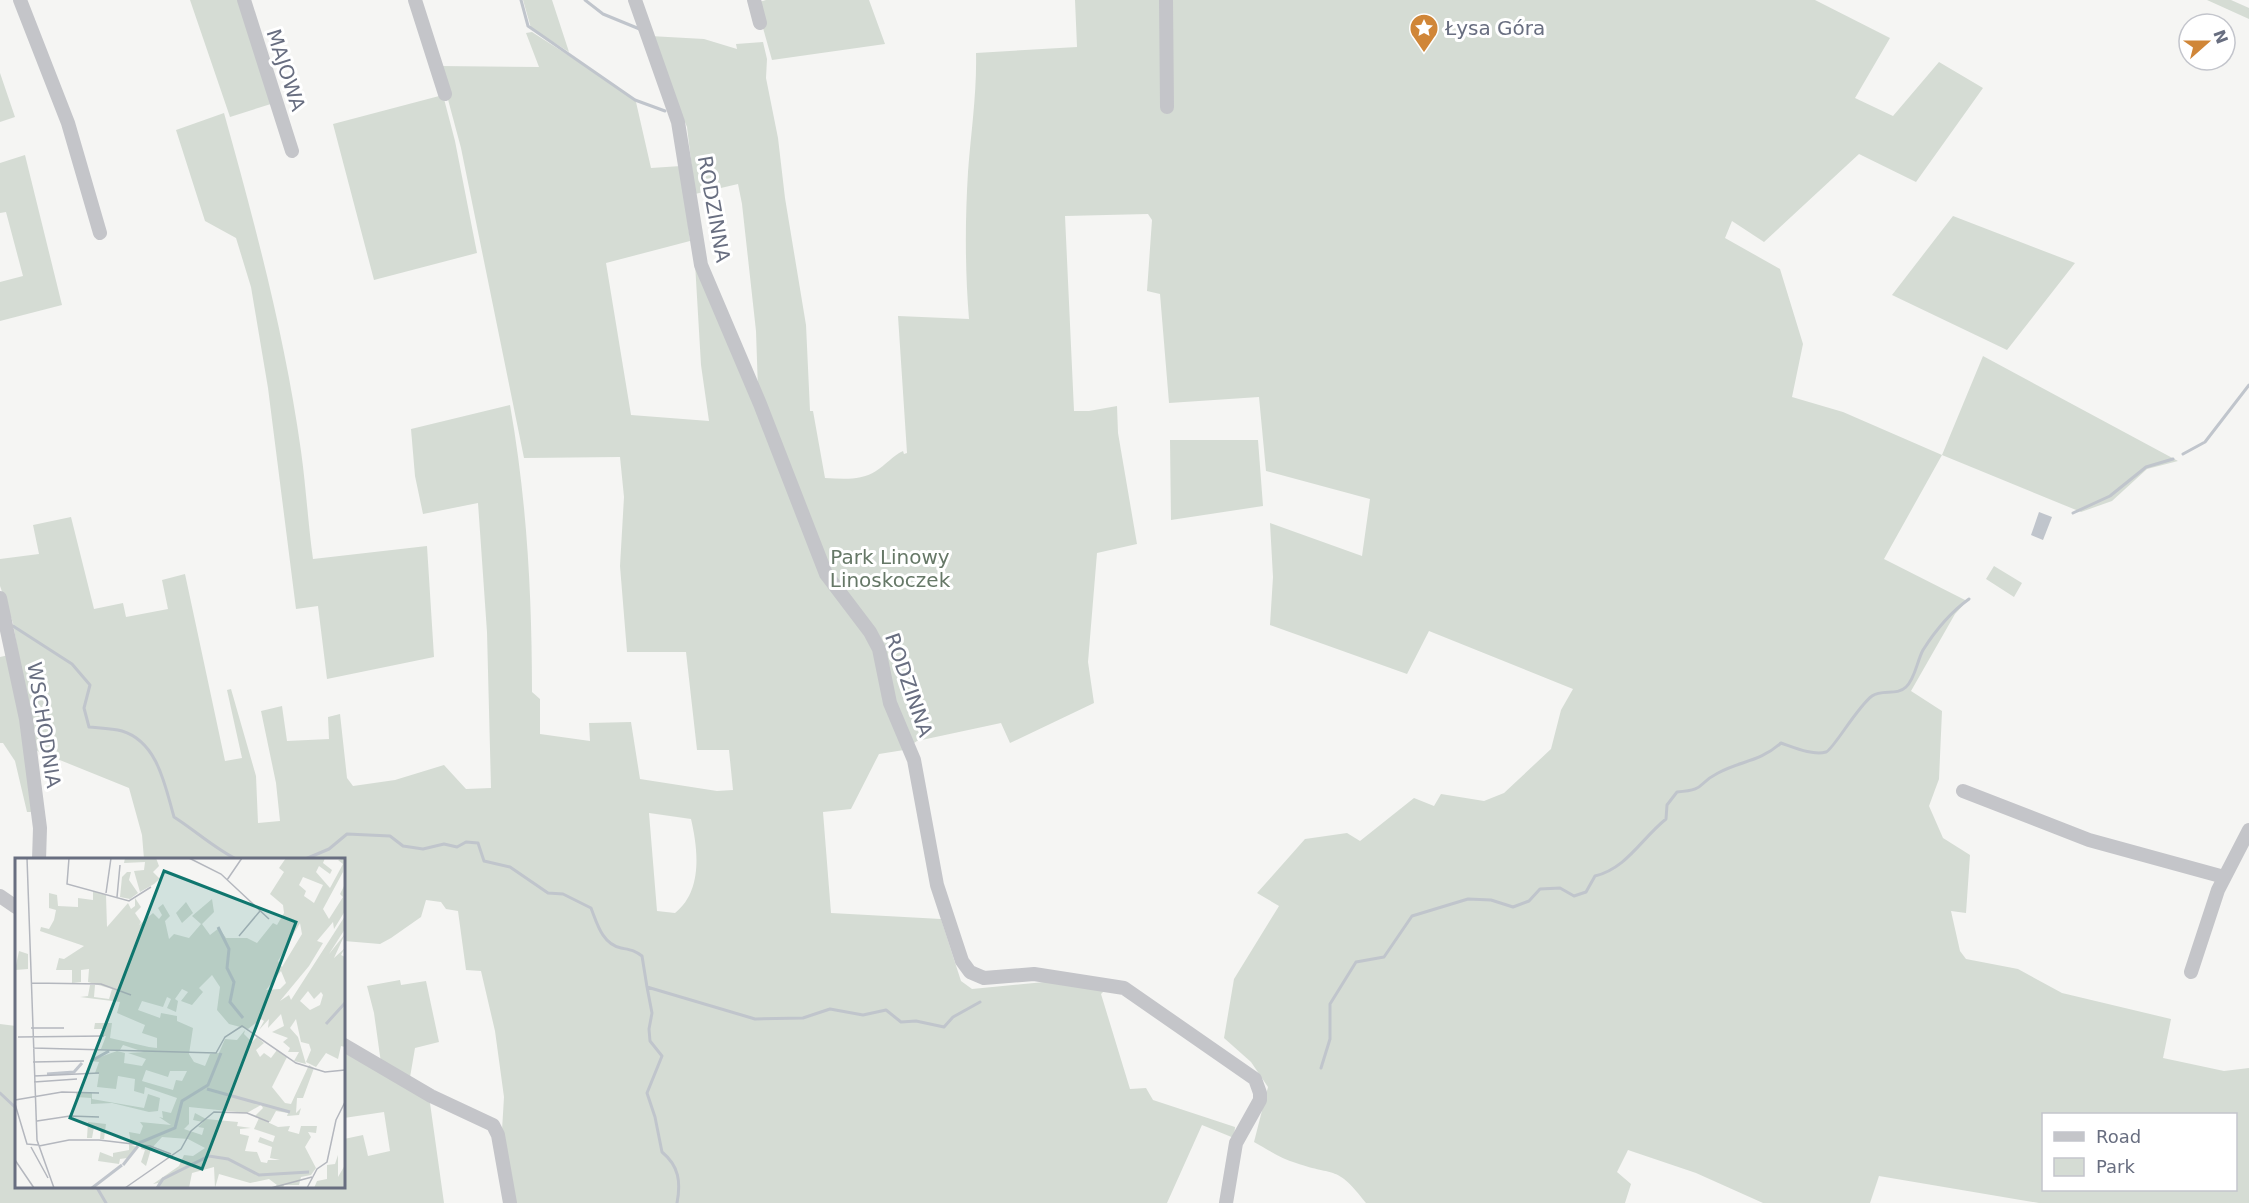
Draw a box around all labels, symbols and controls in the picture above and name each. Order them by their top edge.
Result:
place icon: Łysa Góra [1408,12,1440,54]
north arrow [2177,12,2237,72]
place label: Łysa Góra [1444,16,1545,40]
street label: MAJOWA [261,26,311,114]
text: N [2209,27,2232,46]
street label: RODZINNA [693,154,735,265]
park label: Park Linowy Linoskoczek [830,545,951,592]
street label: RODZINNA [880,630,938,740]
street label: WSCHODNIA [22,660,66,790]
inset map [15,858,345,1188]
legend [2042,1113,2237,1191]
text: Road [2096,1126,2141,1147]
text: Park [2096,1156,2135,1177]

